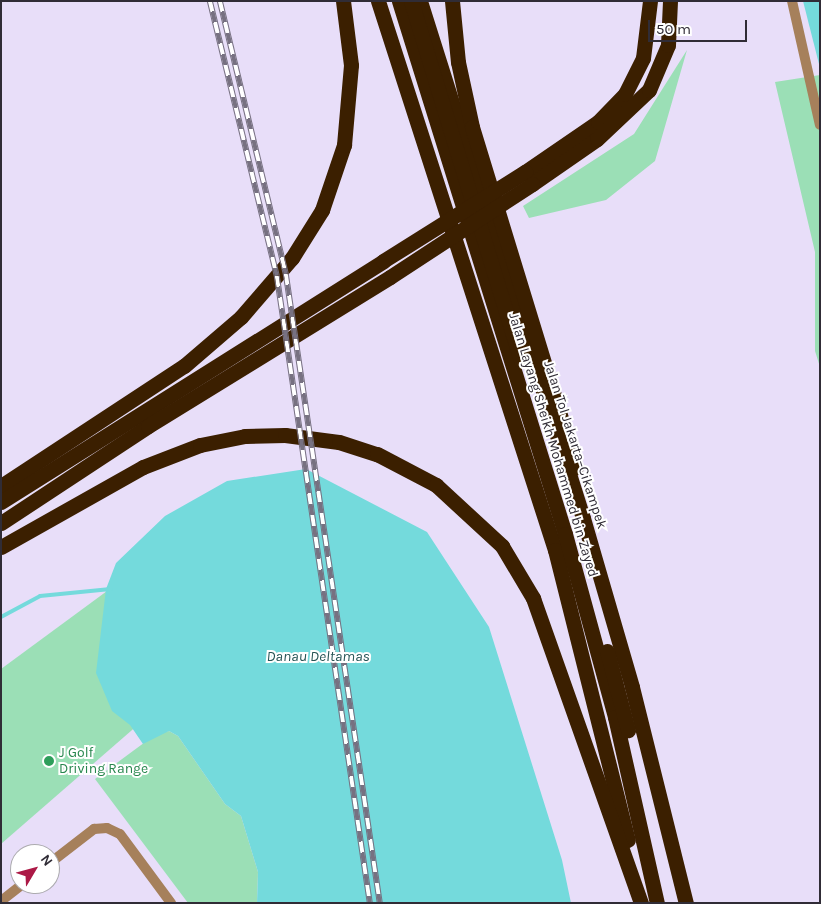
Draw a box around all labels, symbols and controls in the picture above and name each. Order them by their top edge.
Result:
scale bar [651,10,750,42]
text: 50 m [656,20,691,38]
street label: Jalan Layang Sheikh Mohammed bin Zayed [505,311,601,579]
street label: Jalan Tol Jakarta–Cikampek [540,359,610,531]
water label: Danau Deltamas [266,648,370,666]
place label: J Golf Driving Range [59,745,148,778]
marker: J Golf Driving Range [43,755,55,767]
north arrow [10,844,60,894]
text: N [37,851,56,869]

